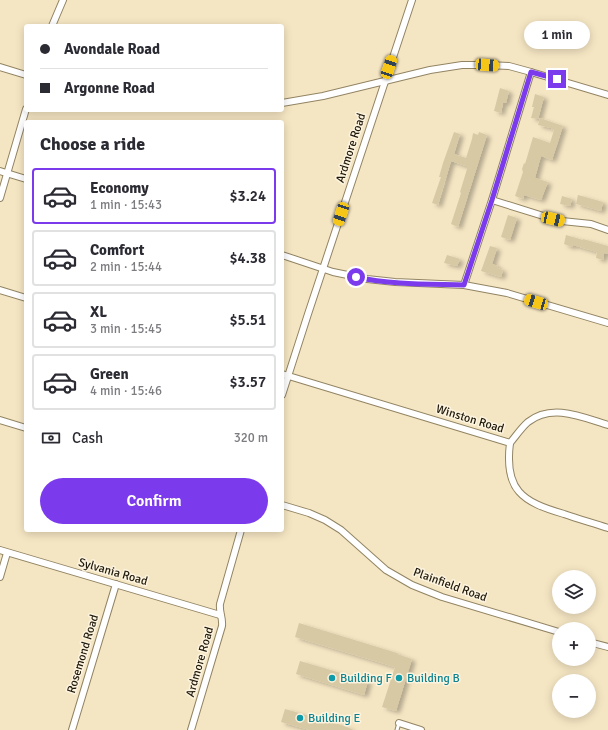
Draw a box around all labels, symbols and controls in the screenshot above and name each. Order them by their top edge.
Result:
callout: 1 min [524,21,590,49]
text: 1 min [541,27,573,43]
text: Avondale Road [64,40,160,58]
car [379,54,399,80]
car [475,58,499,72]
route end [548,70,566,88]
text: Argonne Road [64,79,155,97]
street label: Ardmore Road [333,111,369,185]
text: Choose a ride [40,133,145,155]
icon: car [42,178,78,214]
text: Economy [90,179,149,197]
text: $3.24 [229,187,266,205]
text: 1 min · 15:43 [90,197,162,213]
car [332,201,350,227]
car [540,210,566,228]
icon: car [42,240,78,276]
text: Comfort [90,241,144,259]
text: $4.38 [229,249,266,267]
text: 2 min · 15:44 [90,259,162,275]
route start [347,268,365,286]
car [523,293,549,311]
icon: car [42,302,78,338]
text: XL [90,303,107,321]
text: $5.51 [229,311,266,329]
text: 3 min · 15:45 [90,321,162,337]
icon: car [42,364,78,400]
text: Green [90,365,129,383]
text: $3.57 [229,373,266,391]
text: 4 min · 15:46 [90,383,162,399]
street label: Winston Road [434,402,506,436]
icon: cash [40,427,62,449]
text: Cash [72,429,103,447]
text: 320 m [234,430,268,446]
button: Confirm [40,478,268,524]
street label: Sylvania Road [77,555,149,589]
street label: Plainfield Road [411,565,489,605]
map controls [552,570,596,718]
button: layers [552,570,596,614]
street label: Rosemond Road [64,613,102,695]
button: + [552,622,596,666]
street label: Ardmore Road [183,625,217,699]
place label: Building F [340,671,392,686]
place label: Building B [407,671,460,686]
marker: Building F [327,673,337,683]
marker: Building B [394,673,404,683]
button: − [552,674,596,718]
place label: Building E [308,711,361,726]
marker: Building E [295,713,305,723]

